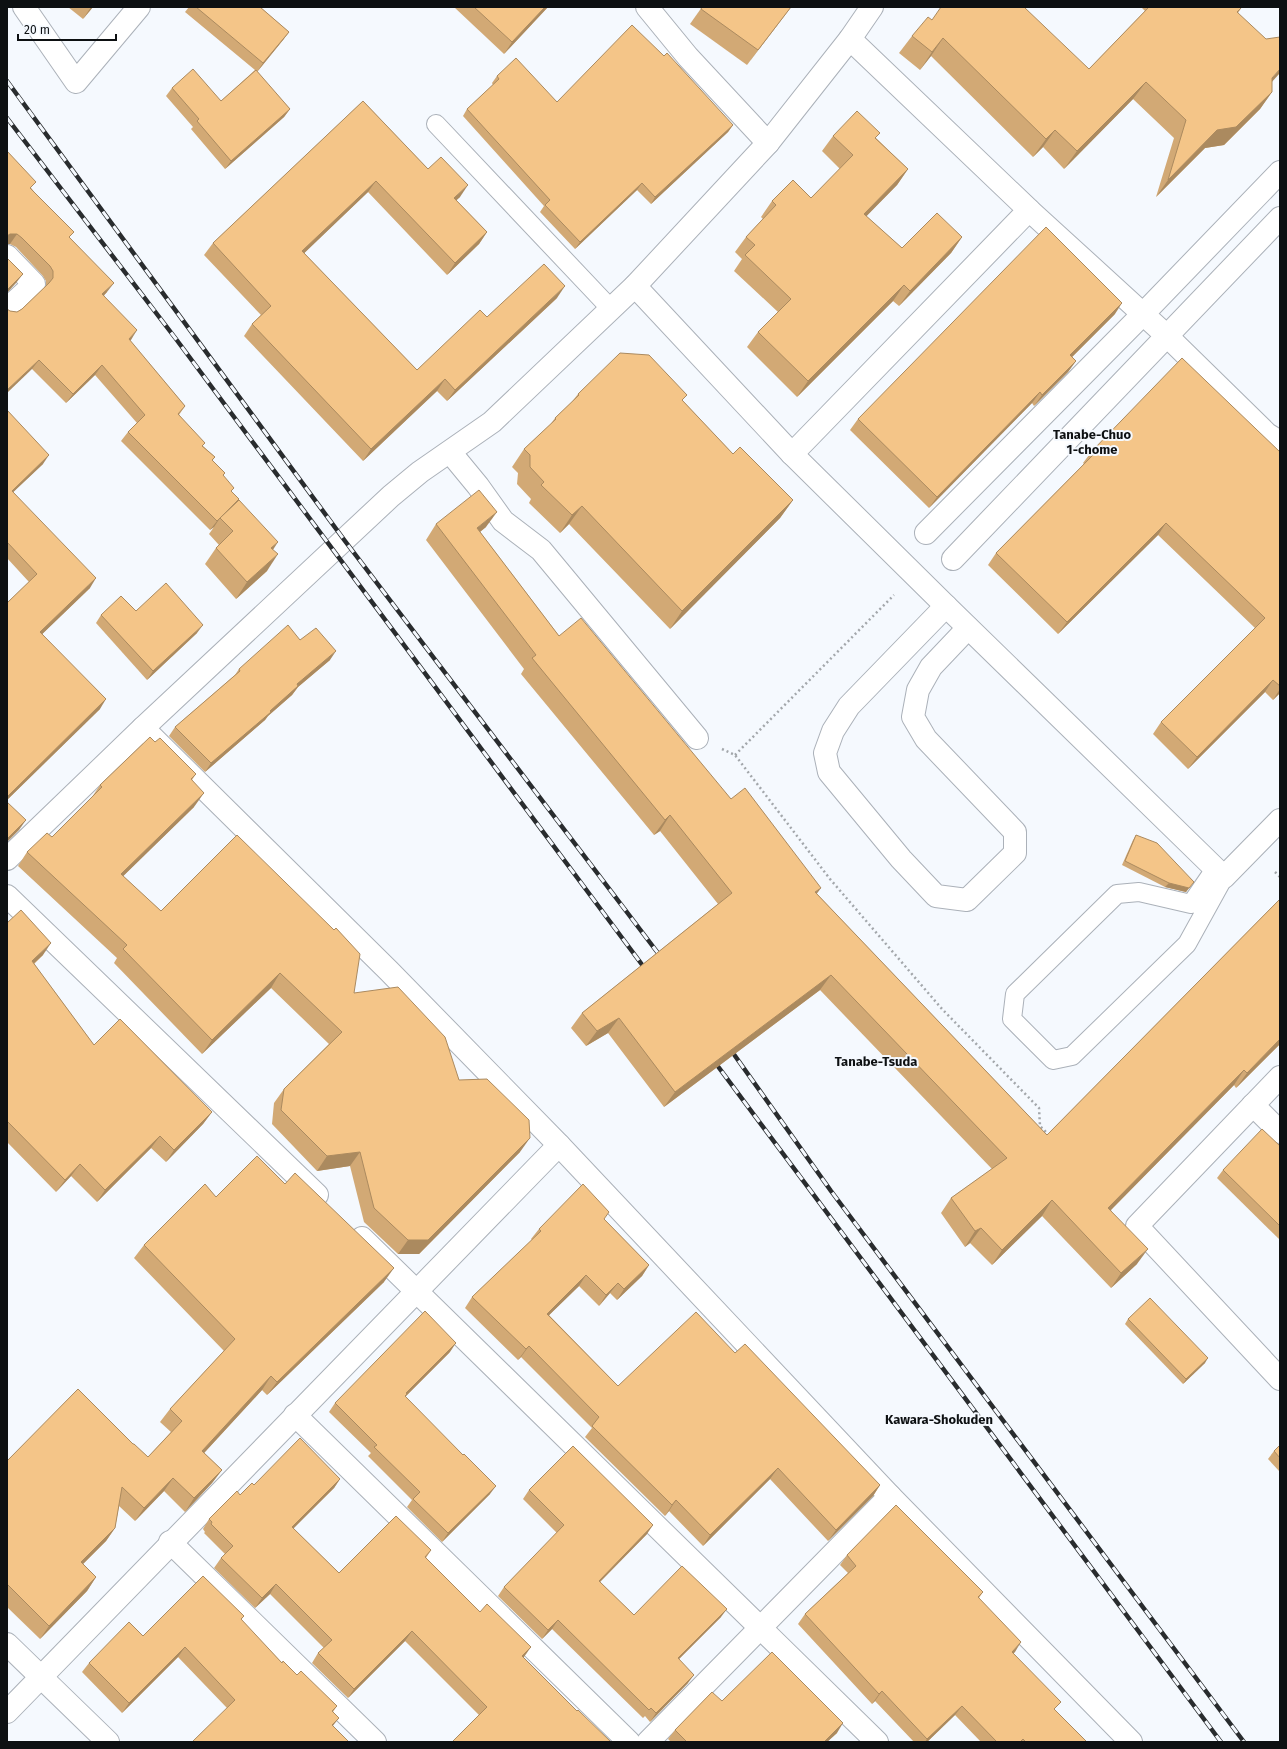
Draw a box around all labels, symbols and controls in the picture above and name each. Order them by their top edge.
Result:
scale bar [18,16,116,42]
text: 20 m [24,23,50,37]
district label: Tanabe-Chuo 1-chome [1053,427,1132,457]
district label: Tanabe-Tsuda [835,1054,917,1069]
district label: Kawara-Shokuden [885,1412,993,1427]

